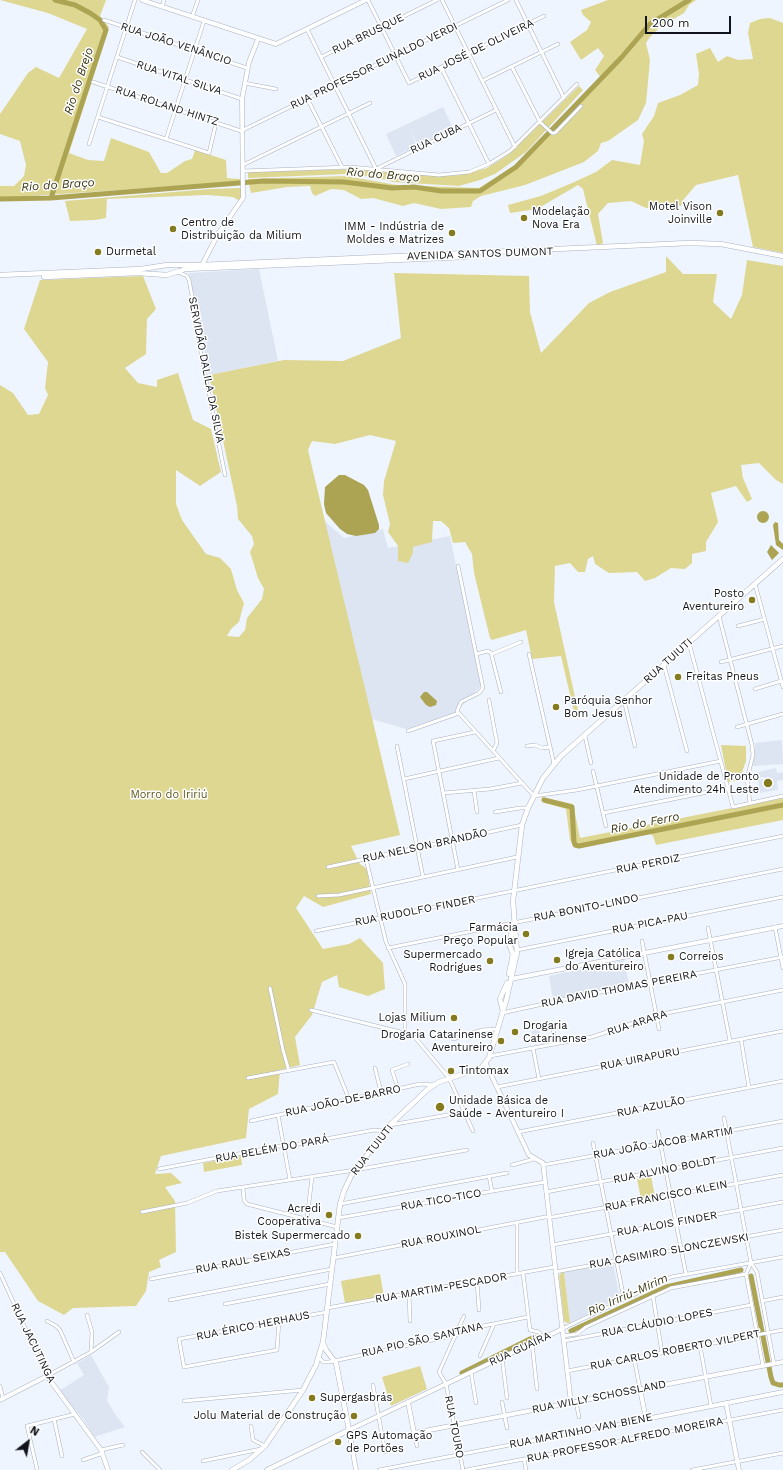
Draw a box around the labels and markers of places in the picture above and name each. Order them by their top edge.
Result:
place label: Motel Vison Joinville [649,200,712,226]
place label: Modelação Nova Era [532,205,590,231]
marker: Motel Vison Joinville [715,208,725,218]
marker: Modelação Nova Era [519,213,529,223]
place label: Centro de Distribuição da Milium [181,216,302,242]
place label: IMM - Indústria de Moldes e Matrizes [344,220,444,246]
marker: Centro de Distribuição da Milium [168,224,178,234]
marker: IMM - Indústria de Moldes e Matrizes [447,228,457,238]
place label: Durmetal [106,245,156,259]
marker: Durmetal [93,247,103,257]
place label: Posto Aventureiro [682,587,744,613]
marker: Posto Aventureiro [747,595,757,605]
place label: Freitas Pneus [686,670,759,684]
marker: Freitas Pneus [673,672,683,682]
place label: Paróquia Senhor Bom Jesus [564,694,653,720]
marker: Paróquia Senhor Bom Jesus [551,702,561,712]
place label: Unidade de Pronto Atendimento 24h Leste [633,770,759,796]
marker: Unidade de Pronto Atendimento 24h Leste [762,777,774,789]
place label: Farmácia Preço Popular [443,921,518,947]
marker: Farmácia Preço Popular [521,929,531,939]
place label: Igreja Católica do Aventureiro [565,947,644,973]
place label: Supermercado Rodrigues [403,948,482,974]
place label: Correios [679,950,724,964]
marker: Correios [666,952,676,962]
marker: Igreja Católica do Aventureiro [552,955,562,965]
marker: Supermercado Rodrigues [485,956,495,966]
place label: Lojas Milium [378,1011,446,1025]
marker: Lojas Milium [449,1013,459,1023]
place label: Drogaria Catarinense [523,1019,587,1045]
marker: Drogaria Catarinense [510,1027,520,1037]
place label: Drogaria Catarinense Aventureiro [381,1028,493,1054]
marker: Drogaria Catarinense Aventureiro [496,1036,506,1046]
place label: Tintomax [459,1064,509,1078]
marker: Tintomax [446,1066,456,1076]
place label: Unidade Básica de Saúde - Aventureiro I [449,1094,564,1120]
marker: Unidade Básica de Saúde - Aventureiro I [434,1101,446,1113]
place label: Acredi Cooperativa [257,1202,321,1228]
marker: Acredi Cooperativa [324,1210,334,1220]
place label: Bistek Supermercado [235,1229,350,1243]
marker: Bistek Supermercado [353,1231,363,1241]
place label: Supergasbrás [320,1391,392,1405]
marker: Supergasbrás [307,1393,317,1403]
place label: Jolu Material de Construção [194,1409,346,1423]
marker: Jolu Material de Construção [349,1411,359,1421]
place label: GPS Automação de Portões [346,1429,432,1455]
marker: GPS Automação de Portões [333,1437,343,1447]

